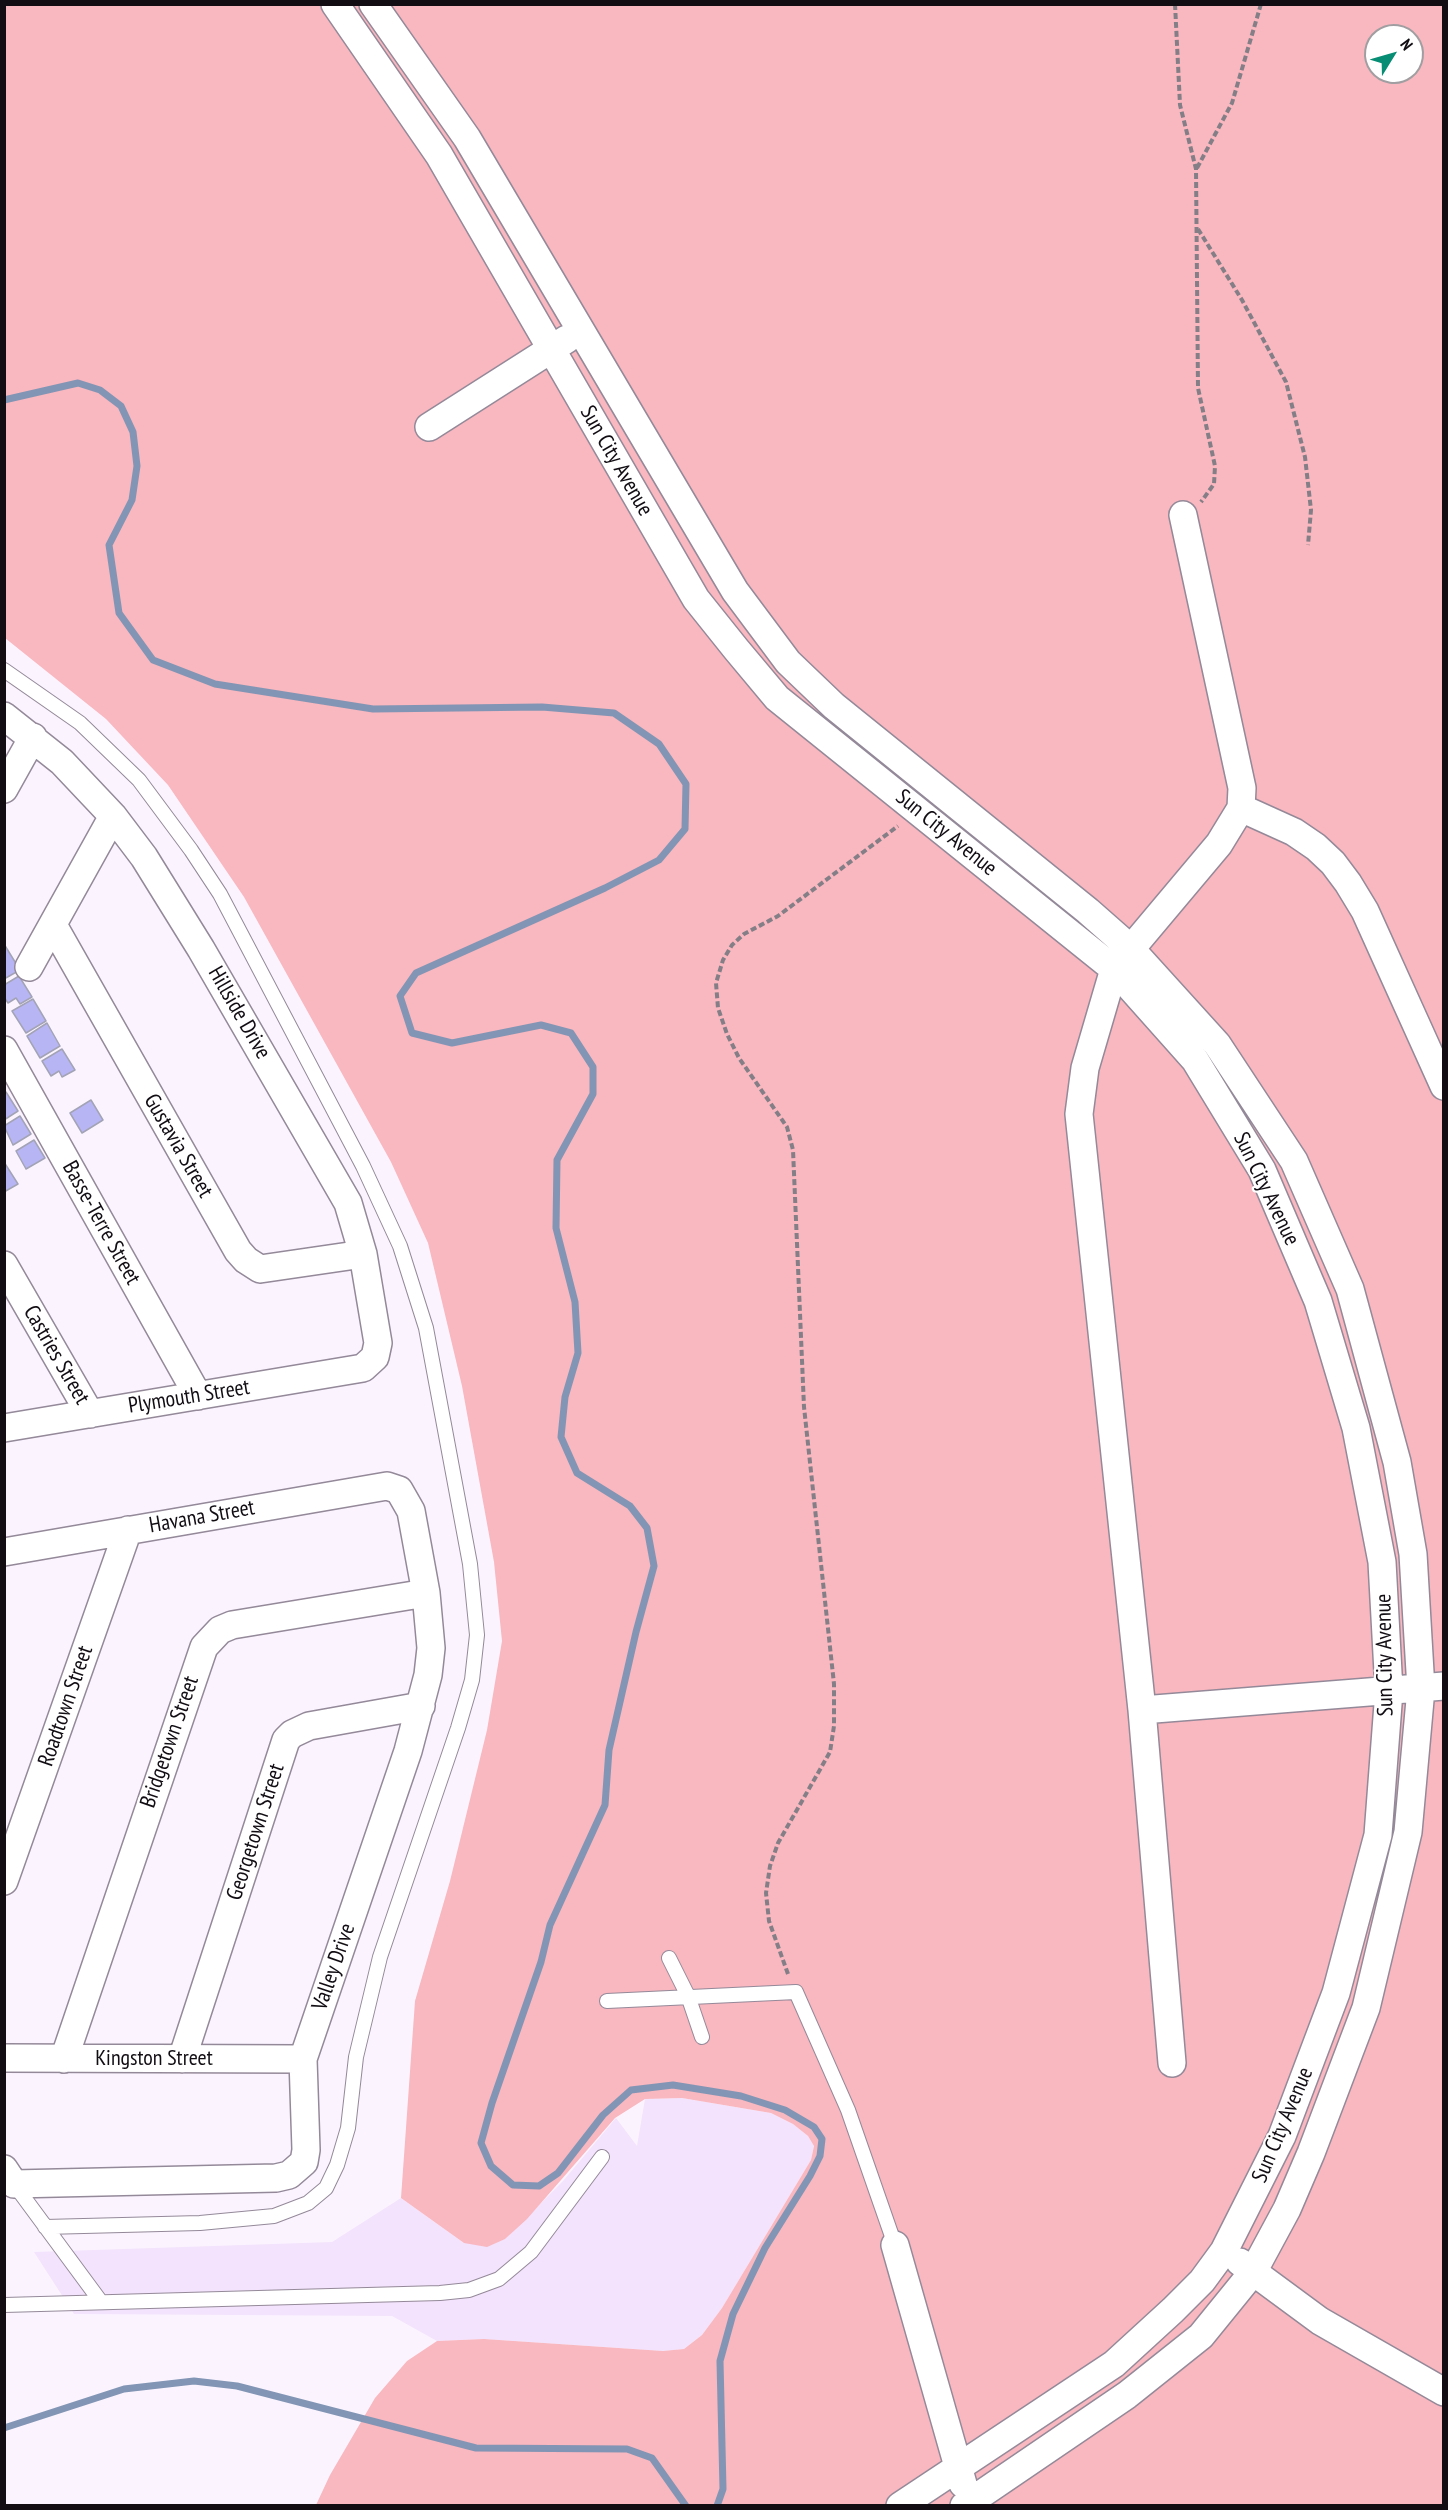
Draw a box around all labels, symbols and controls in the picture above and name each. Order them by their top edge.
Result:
north arrow [1364,24,1424,84]
text: N [1396,35,1417,54]
street label: Sun City Avenue [574,401,658,521]
street label: Sun City Avenue [890,784,1002,882]
street label: Hillside Drive [202,962,276,1064]
street label: Gustavia Street [138,1090,218,1202]
street label: Sun City Avenue [1227,1128,1305,1250]
street label: Basse-Terre Street [56,1157,146,1289]
street label: Castries Street [17,1301,95,1409]
street label: Plymouth Street [126,1374,252,1420]
street label: Havana Street [147,1495,257,1539]
street label: Sun City Avenue [1371,1593,1399,1717]
street label: Roadtown Street [33,1642,99,1770]
street label: Bridgetown Street [135,1673,205,1811]
street label: Georgetown Street [222,1760,290,1904]
street label: Valley Drive [307,1920,361,2014]
street label: Kingston Street [95,2046,213,2072]
street label: Sun City Avenue [1247,2063,1319,2187]

